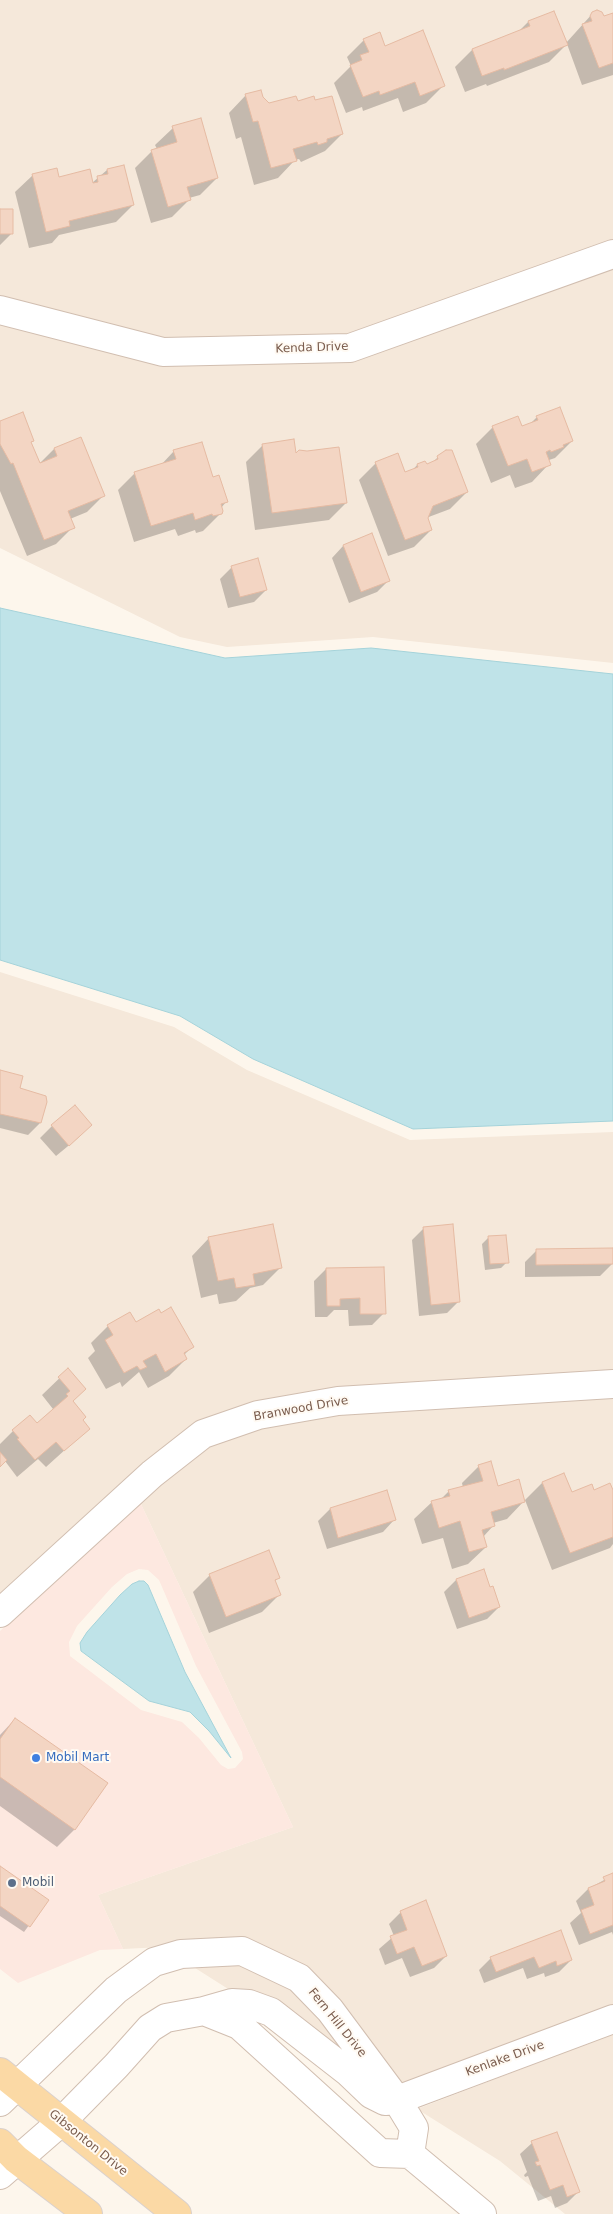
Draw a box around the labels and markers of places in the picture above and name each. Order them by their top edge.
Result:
place label: Mobil Mart [46,1751,109,1765]
marker: Mobil Mart [30,1752,42,1764]
place label: Mobil [22,1876,54,1890]
marker: Mobil [6,1877,18,1889]

